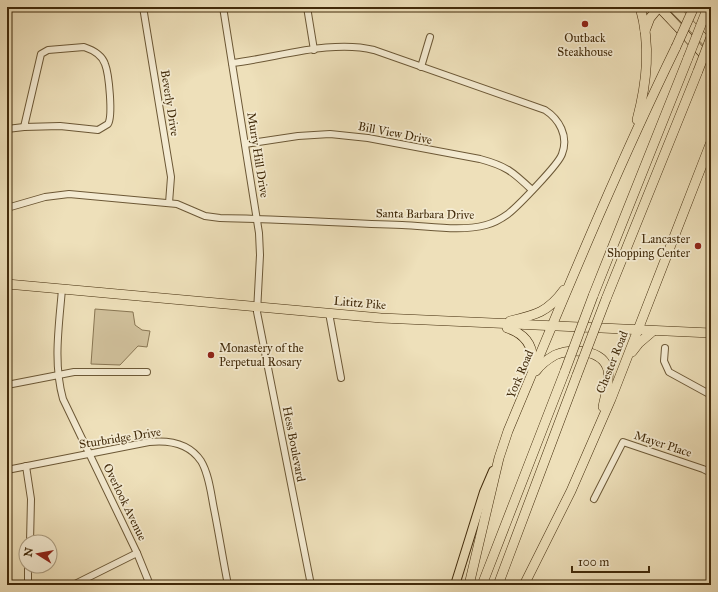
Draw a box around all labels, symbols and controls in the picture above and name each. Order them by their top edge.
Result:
marker: Outback Steakhouse [580,19,590,29]
place label: Outback Steakhouse [557,31,613,59]
street label: Beverly Drive [158,69,182,137]
street label: Murry Hill Drive [244,111,272,199]
street label: Bill View Drive [357,119,433,147]
street label: Santa Barbara Drive [376,206,474,222]
place label: Lancaster Shopping Center [607,232,690,261]
marker: Lancaster Shopping Center [693,241,703,251]
street label: Lititz Pike [333,294,387,312]
street label: Chester Road [593,329,631,395]
place label: Monastery of the Perpetual Rosary [219,341,304,369]
street label: York Road [504,348,536,400]
marker: Monastery of the Perpetual Rosary [206,350,216,360]
street label: Hess Boulevard [280,405,308,483]
street label: Sturbridge Drive [78,425,162,452]
street label: Mayer Place [632,428,694,460]
street label: Overlook Avenue [100,461,150,543]
north arrow [18,534,58,574]
text: N [21,546,36,558]
scale bar [572,548,649,574]
text: 100 m [578,555,609,569]

